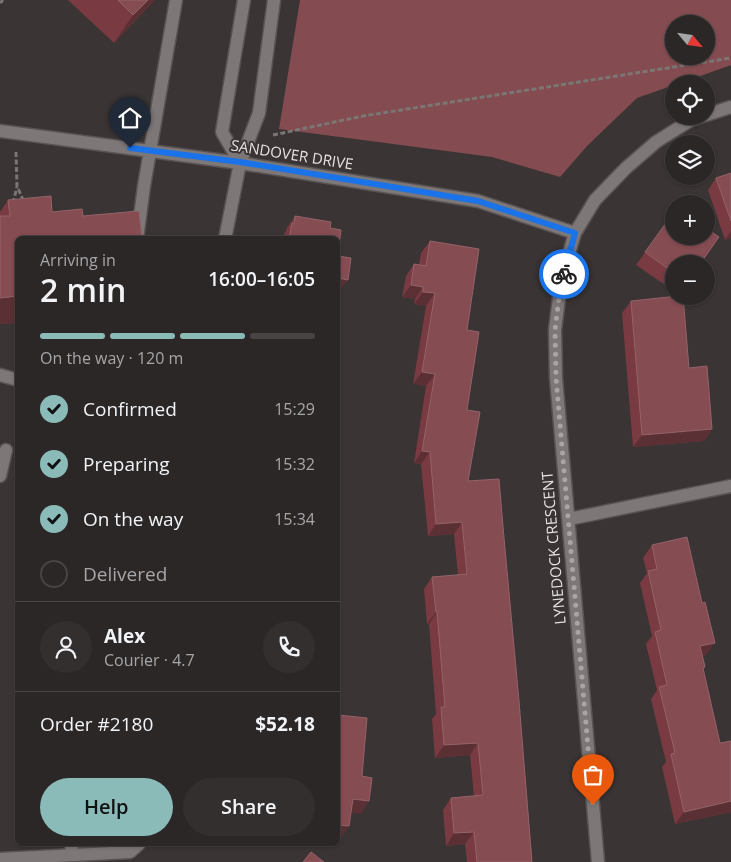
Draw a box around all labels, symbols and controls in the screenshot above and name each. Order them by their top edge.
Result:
north arrow [665,15,715,65]
map controls [665,15,715,305]
button: locate [665,75,715,125]
pin [109,97,151,148]
icon: home [116,104,144,132]
street label: SANDOVER DRIVE [230,134,355,174]
button: layers [665,135,715,185]
button: + [665,195,715,245]
text: Arriving in [40,249,116,271]
courier [539,249,589,299]
button: − [665,255,715,305]
icon: bike [550,260,578,288]
text: 16:00–16:05 [208,266,315,292]
text: 2 min [40,268,126,311]
text: On the way · 120 m [40,347,183,369]
icon: check [40,395,68,423]
text: Confirmed [83,396,177,422]
text: 15:29 [274,398,315,420]
icon: check [40,450,68,478]
text: Preparing [83,451,170,477]
text: 15:32 [274,453,315,475]
street label: LYNEDOCK CRESCENT [536,470,570,625]
icon: check [40,505,68,533]
text: On the way [83,506,183,532]
text: 15:34 [274,508,315,530]
text: Delivered [83,561,167,587]
button: person [40,621,92,673]
button: phone [263,621,315,673]
text: Alex [104,623,145,649]
text: Courier · 4.7 [104,649,195,671]
text: Order #2180 [40,711,153,737]
text: $52.18 [255,711,315,737]
pin [572,754,614,805]
icon: bag [579,761,607,789]
button: Help [40,778,173,836]
button: Share [183,778,315,836]

